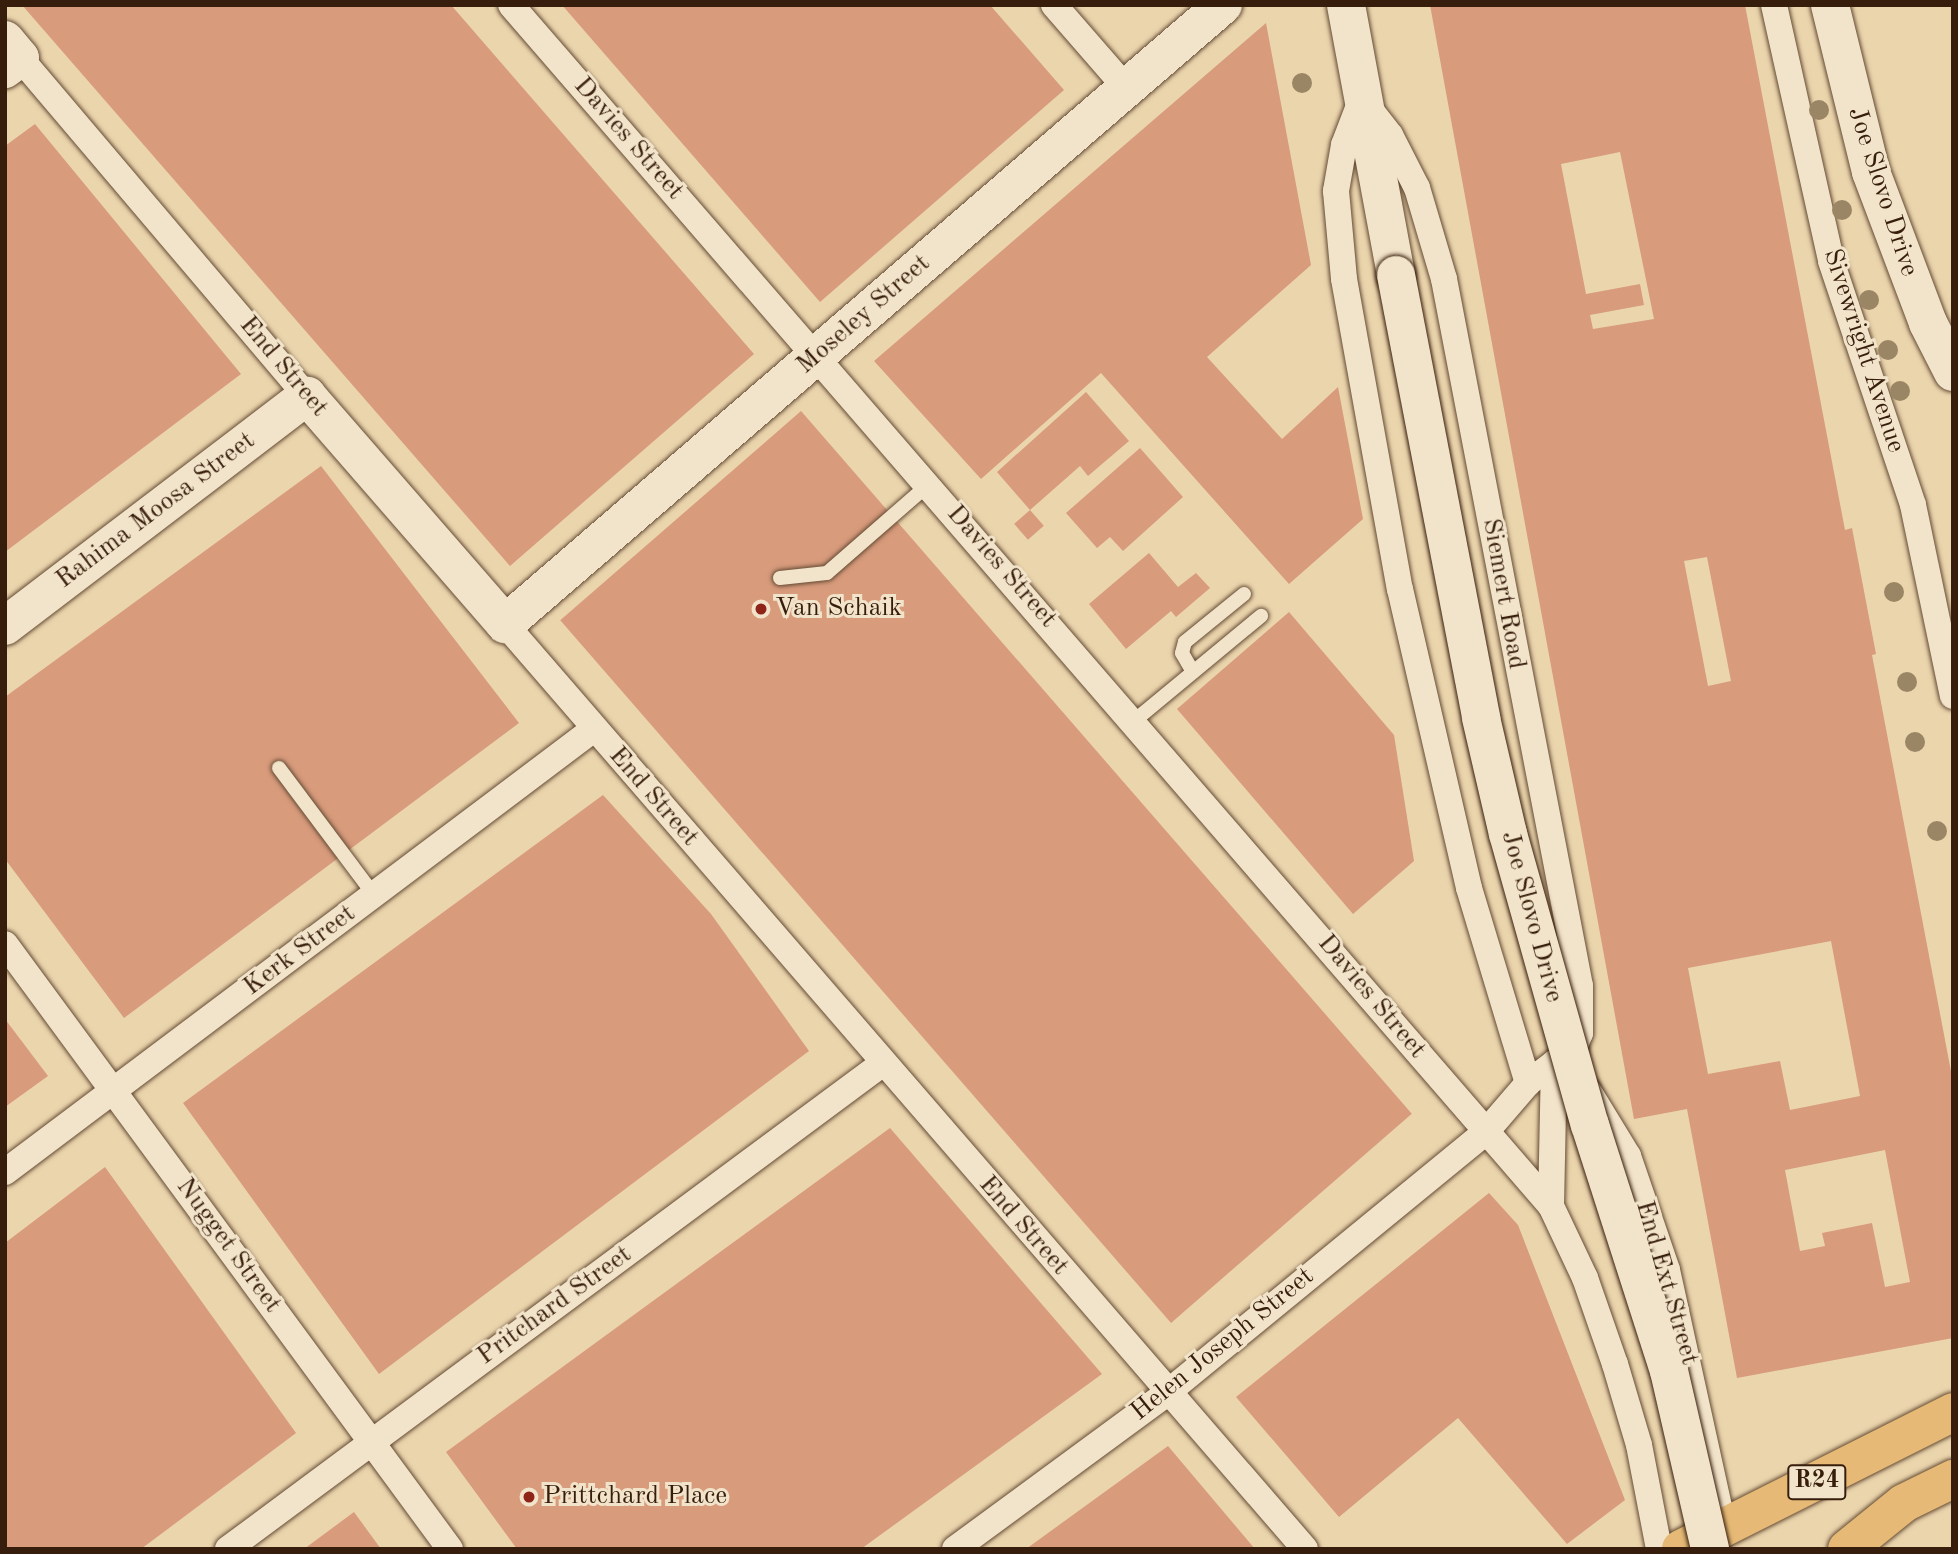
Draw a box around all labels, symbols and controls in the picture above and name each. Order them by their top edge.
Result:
street label: Davies Street [566,71,690,207]
street label: Joe Slovo Drive [1840,103,1924,281]
street label: Sivewright Avenue [1815,245,1911,457]
street label: Moseley Street [791,248,937,382]
street label: End Street [232,310,334,424]
street label: Rahima Moosa Street [50,426,262,596]
street label: Davies Street [939,499,1063,635]
street label: Siemert Road [1474,516,1532,672]
place label: Van Schaik [775,593,902,625]
marker: Van Schaik [753,601,769,617]
street label: End Street [601,741,705,853]
street label: Joe Slovo Drive [1493,828,1569,1006]
street label: Kerk Street [238,899,362,1003]
street label: Davies Street [1310,929,1432,1065]
street label: End Street [971,1170,1075,1282]
street label: Nugget Street [169,1172,287,1320]
street label: End Ext Street [1628,1197,1704,1369]
street label: Pritchard Street [472,1240,638,1372]
street label: Helen Joseph Street [1125,1262,1321,1428]
road number: R24 [1787,1462,1847,1502]
place label: Prittchard Place [543,1481,727,1513]
marker: Prittchard Place [521,1489,537,1505]

